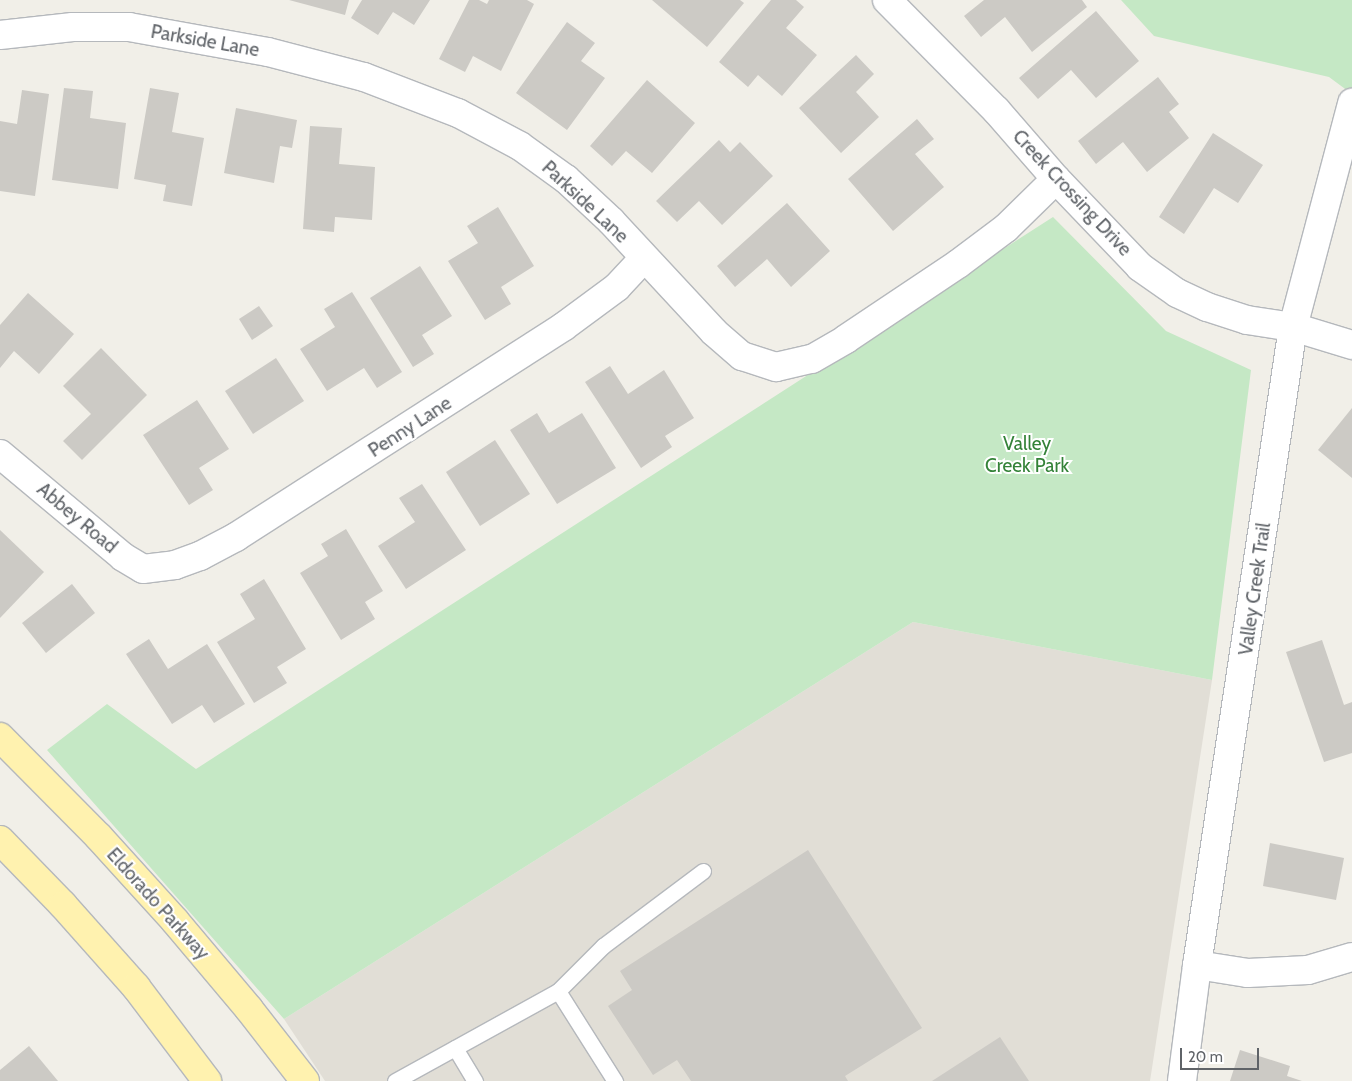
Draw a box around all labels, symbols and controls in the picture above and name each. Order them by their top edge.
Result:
street label: Parkside Lane [149,20,261,62]
street label: Creek Crossing Drive [1008,125,1136,261]
street label: Parkside Lane [537,156,633,248]
street label: Penny Lane [364,392,456,462]
park label: Valley Creek Park [985,433,1069,477]
street label: Abbey Road [32,478,122,558]
street label: Valley Creek Trail [1234,521,1276,657]
street label: Eldorado Parkway [102,843,214,965]
scale bar [1182,1038,1261,1070]
text: 20 m [1188,1048,1223,1066]

